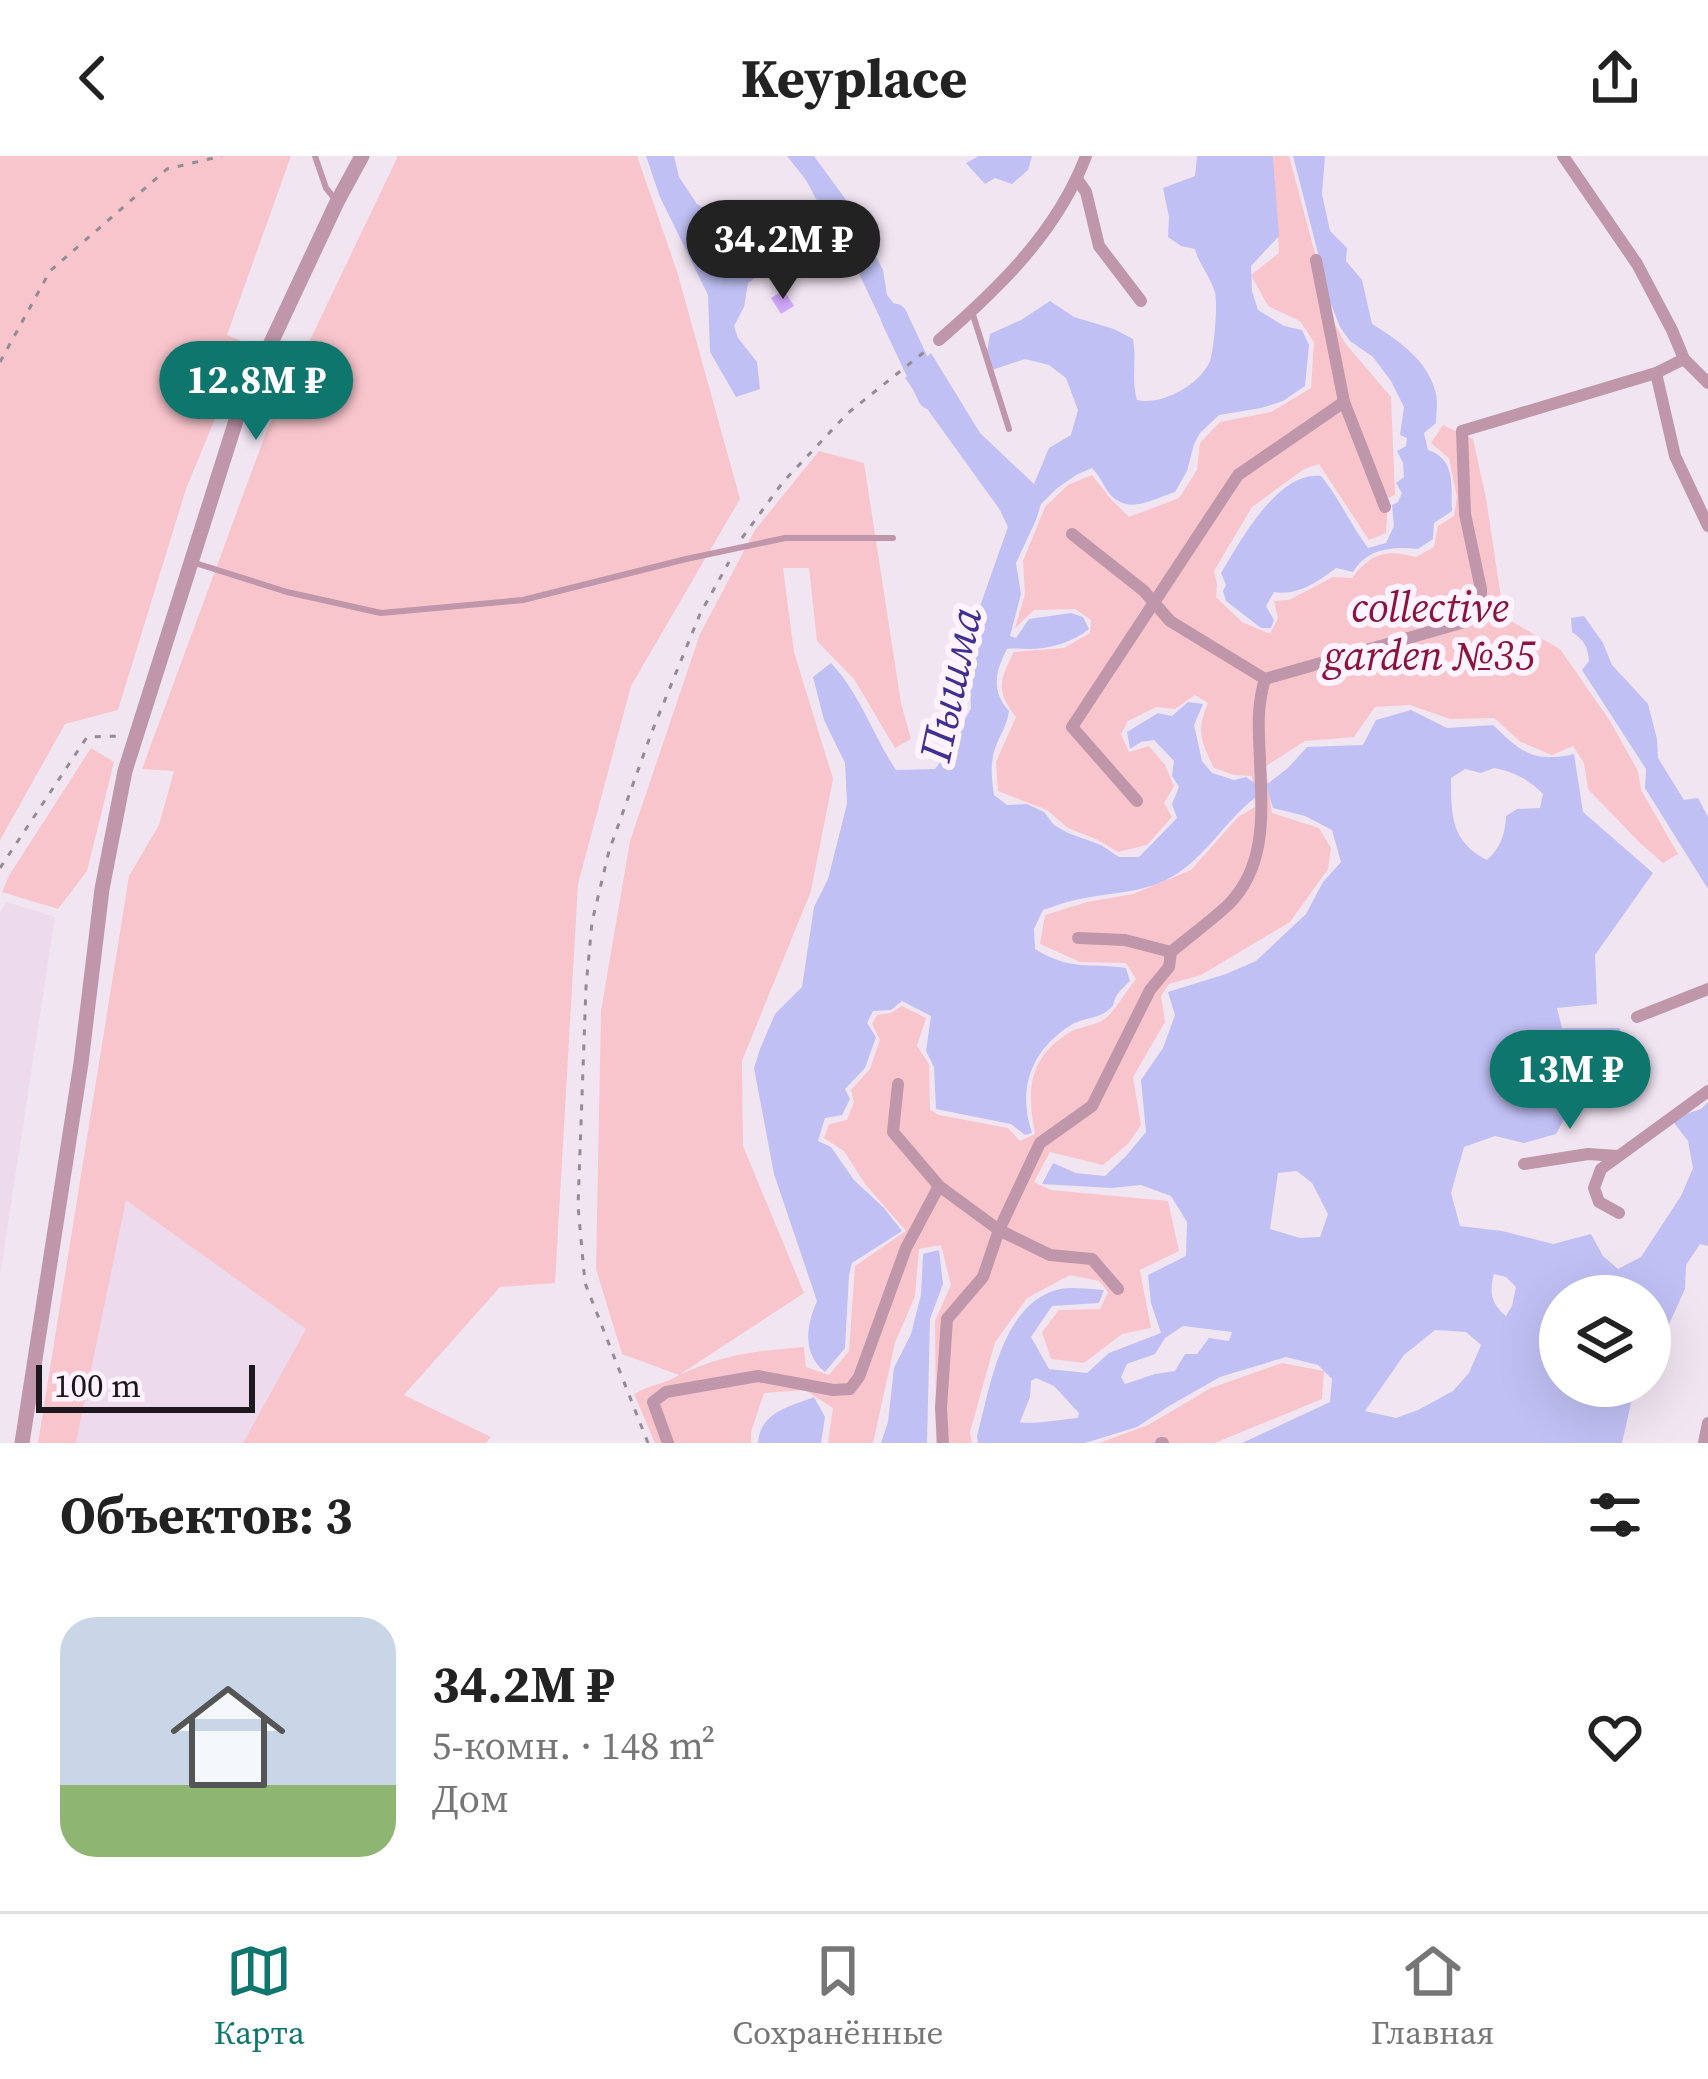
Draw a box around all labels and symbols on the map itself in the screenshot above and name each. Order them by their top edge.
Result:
pin: 34.2M ₽ [672,200,894,302]
pin: 12.8M ₽ [145,341,367,443]
park label: collective garden №35 [1322,578,1537,684]
water label: Пышма [903,600,997,768]
pin: 13M ₽ [1486,1030,1654,1132]
scale bar [36,1359,255,1412]

